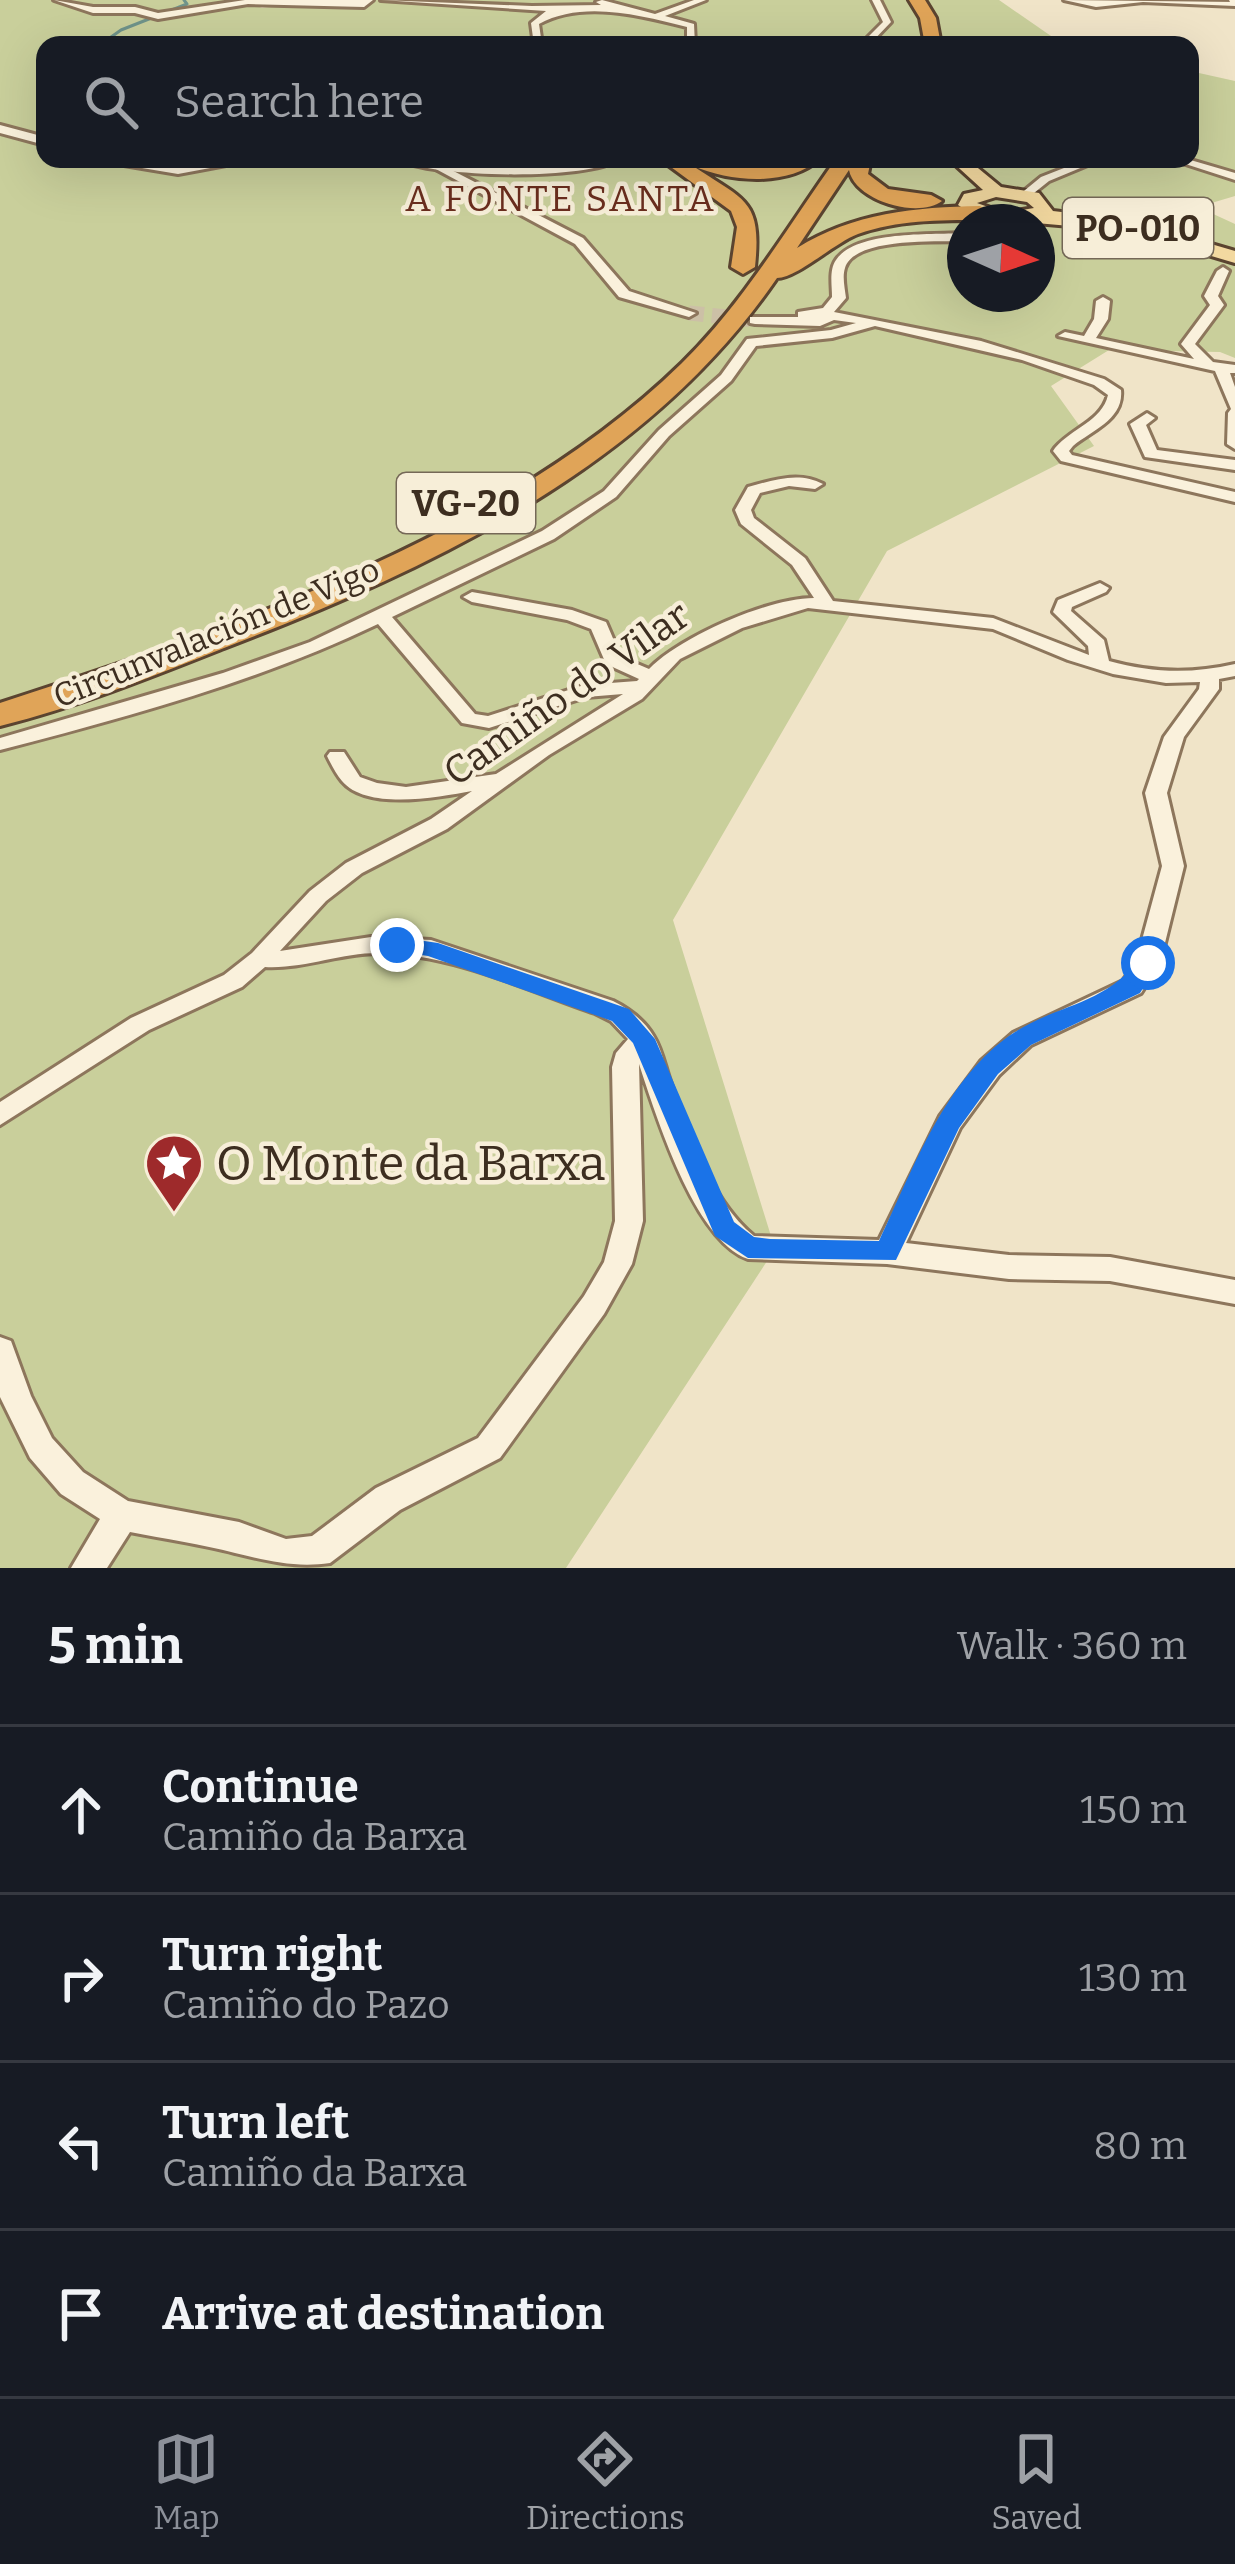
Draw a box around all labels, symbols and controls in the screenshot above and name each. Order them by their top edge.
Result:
search box [36,36,1199,168]
icon: search [78,69,144,135]
text: Search here [174,75,424,129]
district label: A FONTE SANTA [405,177,717,221]
road number: PO-010 [1063,198,1213,258]
north arrow [947,204,1055,312]
road number: VG-20 [397,473,535,533]
street label: Circunvalación de Vigo [48,549,385,717]
street label: Camiño do Vilar [435,592,698,796]
route end [370,918,424,972]
route start [1121,936,1175,990]
place icon: O Monte da Barxa [143,1132,205,1214]
place label: O Monte da Barxa [216,1135,606,1193]
text: 5 min [48,1615,183,1677]
text: Walk · 360 m [957,1623,1187,1669]
text: Continue [162,1760,359,1814]
icon: ahead [48,1777,114,1843]
text: 150 m [1080,1787,1187,1833]
text: Camiño da Barxa [162,1814,467,1860]
text: Turn right [162,1928,382,1982]
icon: right [48,1945,114,2011]
text: 130 m [1079,1955,1187,2001]
text: Camiño do Pazo [162,1982,450,2028]
text: Turn left [162,2096,349,2150]
icon: left [48,2113,114,2179]
text: 80 m [1094,2123,1187,2169]
text: Camiño da Barxa [162,2150,467,2196]
icon: arrive [48,2281,114,2347]
text: Arrive at destination [162,2287,604,2341]
tab: Map [153,2426,220,2538]
tab: Directions [526,2426,685,2538]
tab: Saved [991,2426,1082,2538]

